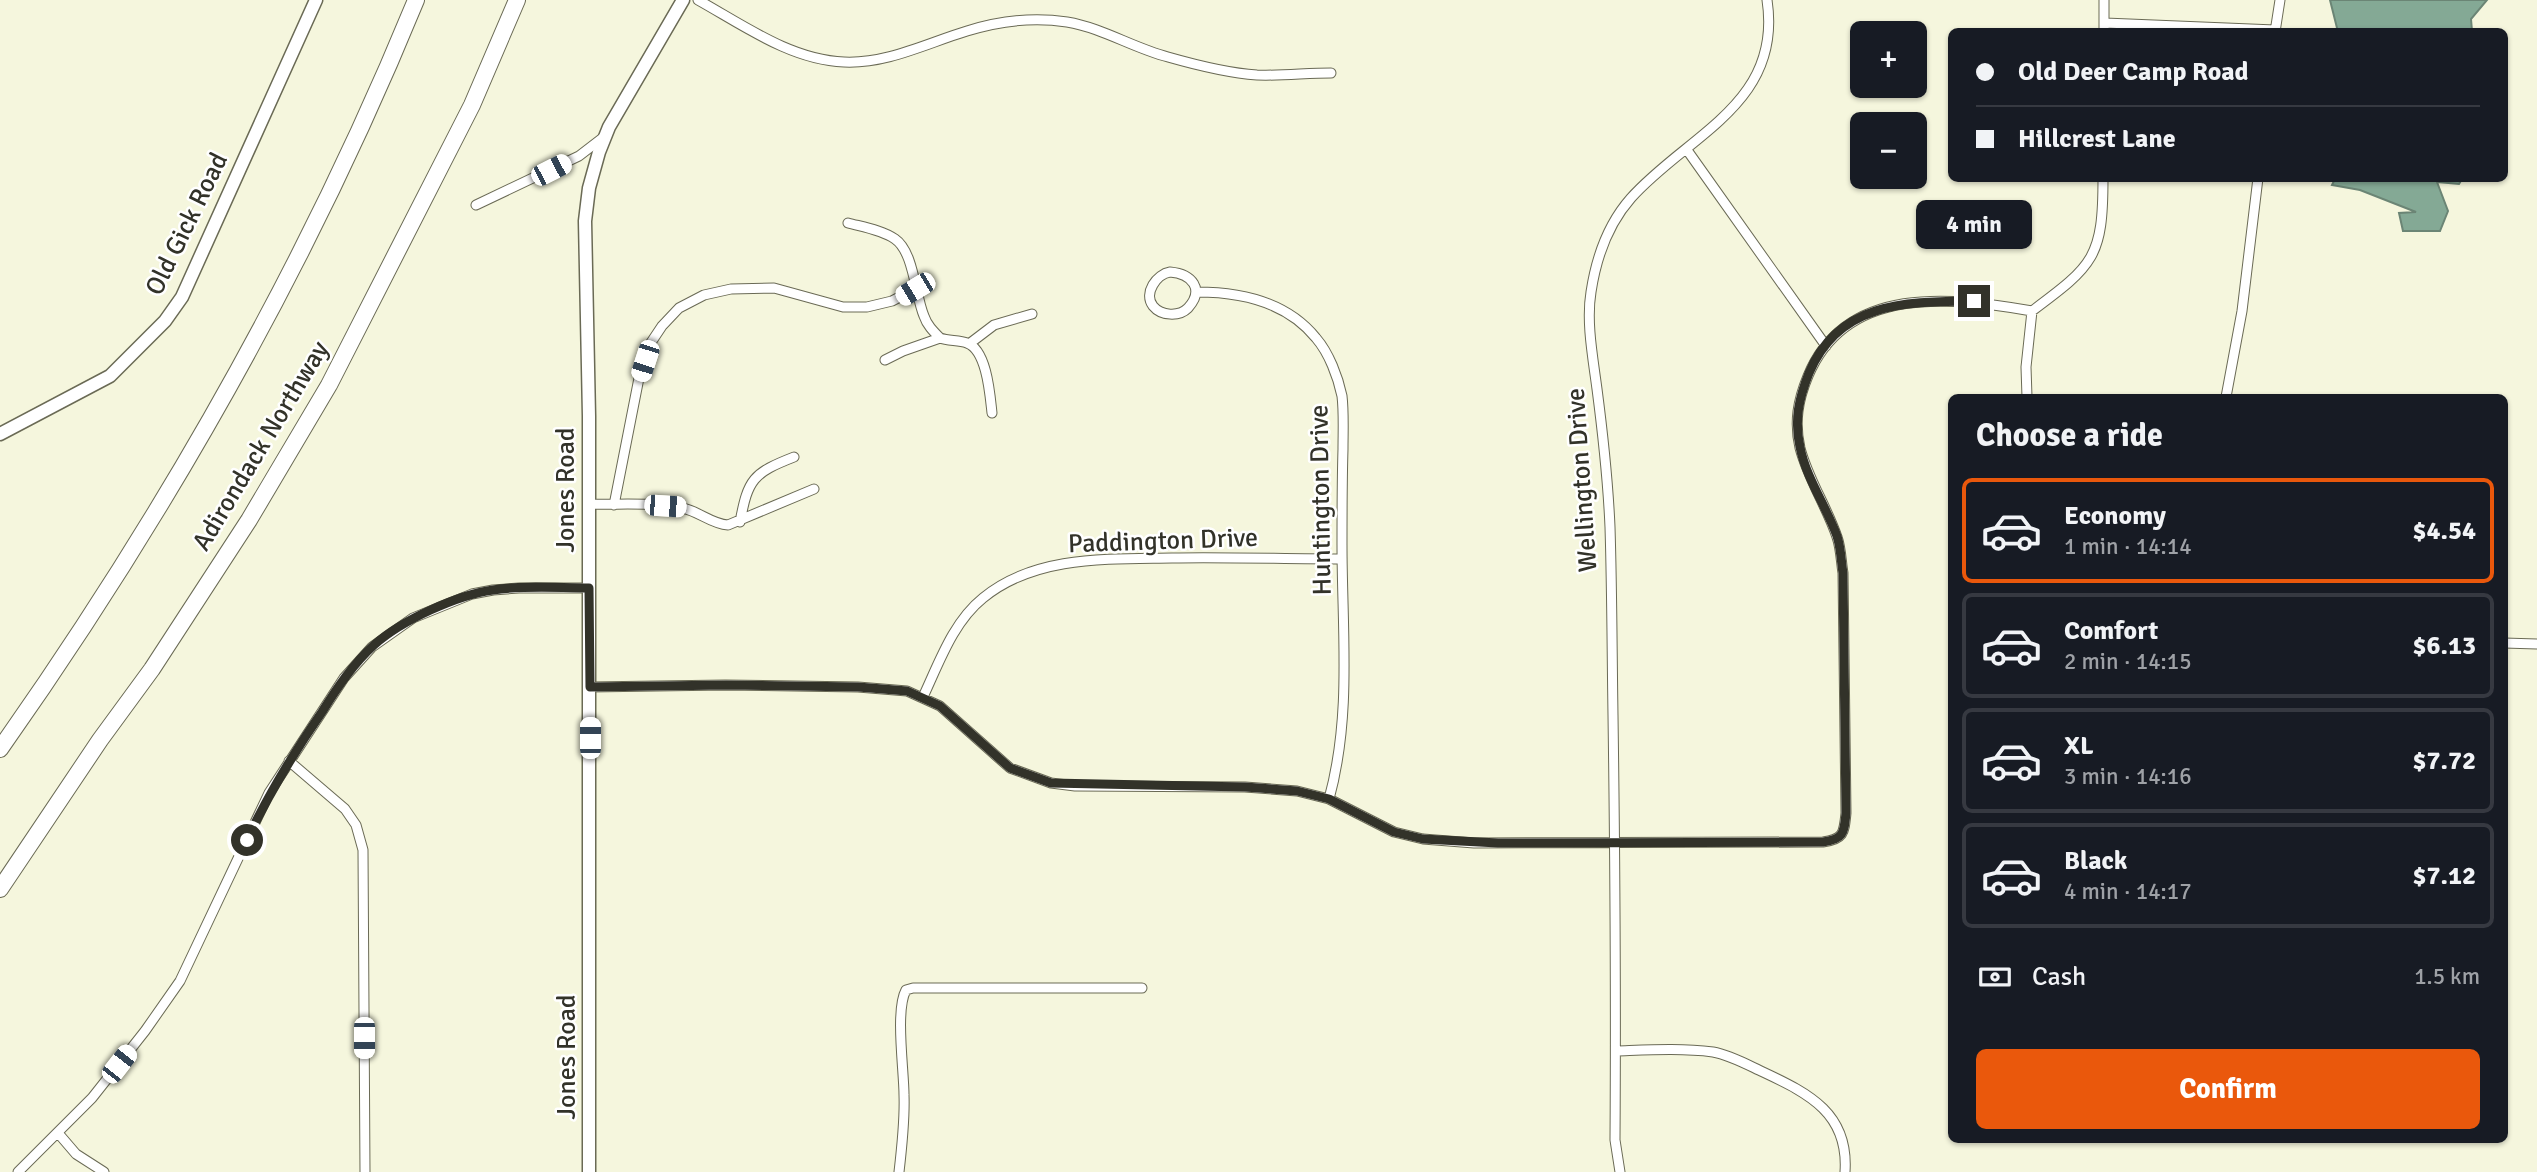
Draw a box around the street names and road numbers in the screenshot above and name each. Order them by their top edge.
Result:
street label: Old Gick Road [139,148,235,300]
street label: Adirondack Northway [186,335,336,557]
street label: Wellington Drive [1560,387,1604,573]
street label: Huntington Drive [1303,404,1339,596]
street label: Jones Road [550,427,582,553]
street label: Paddington Drive [1067,522,1259,560]
street label: Jones Road [551,994,583,1120]

